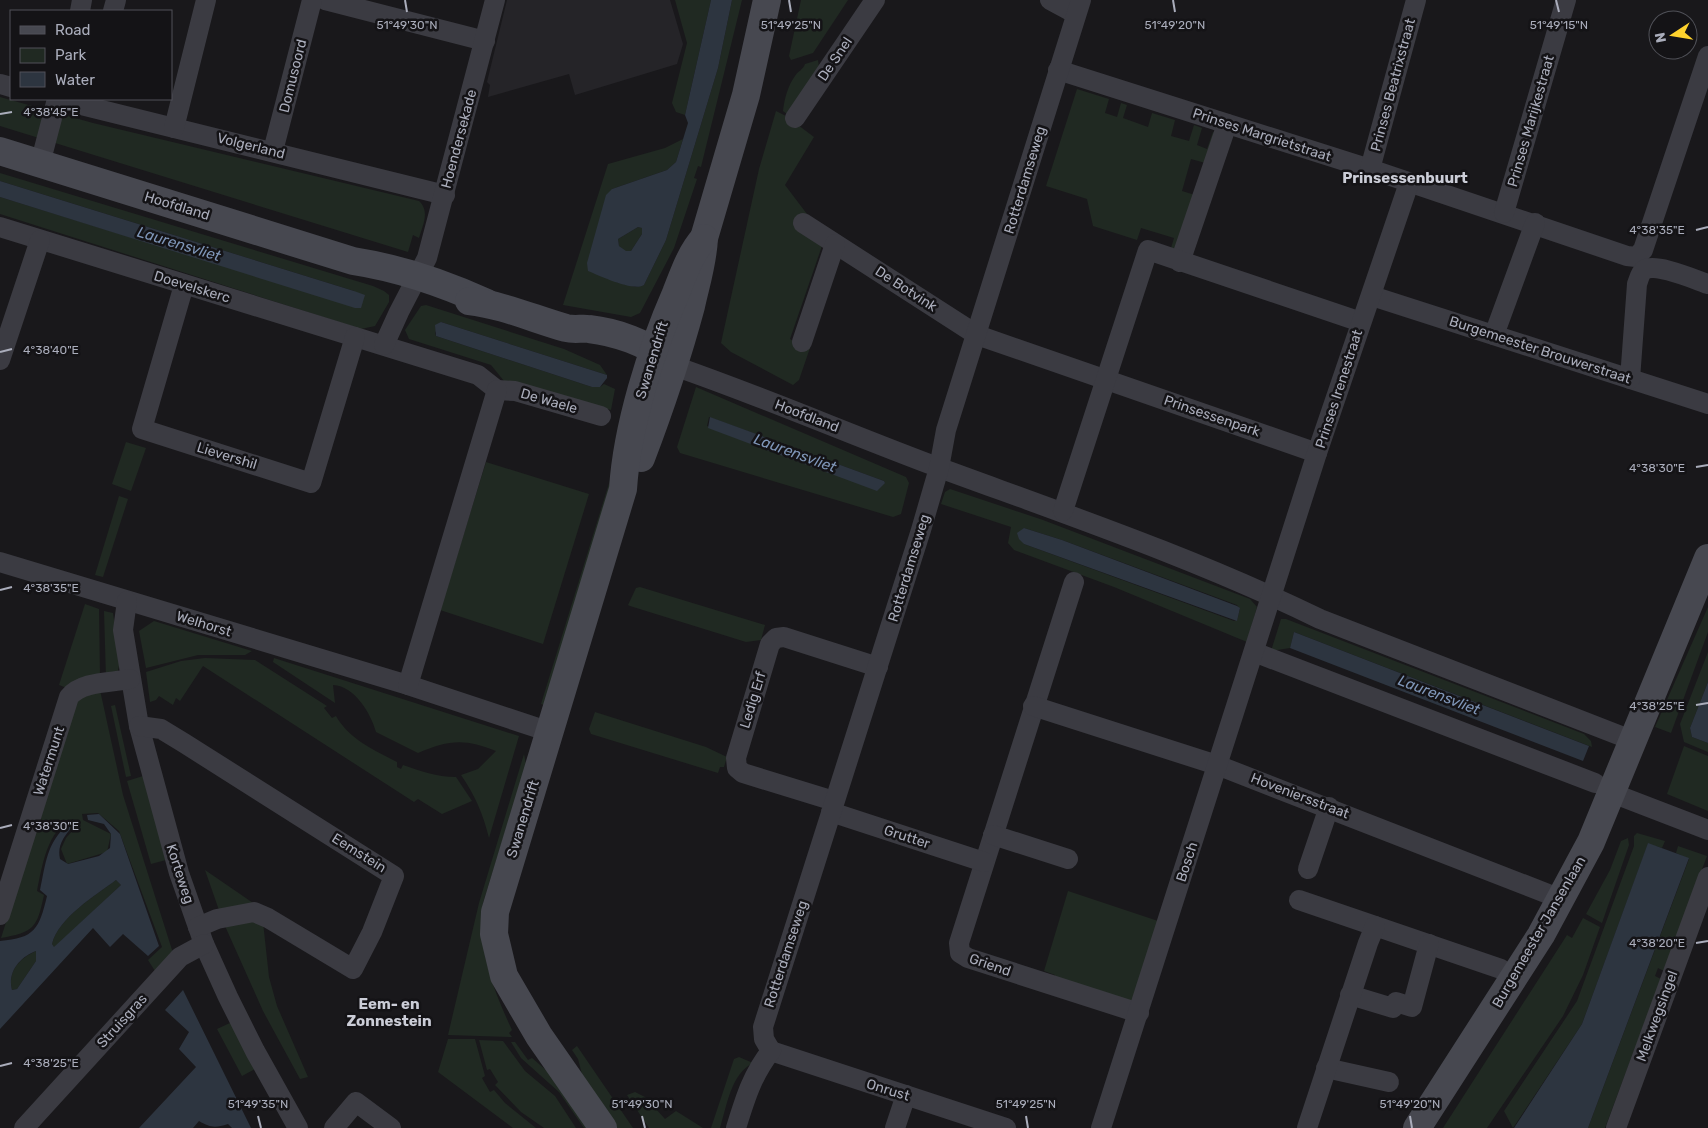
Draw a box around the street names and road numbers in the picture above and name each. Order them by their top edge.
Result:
street label: Prinses Beatrixstraat [1367,16,1419,153]
street label: De Snel [814,34,856,84]
street label: Domusoord [276,37,310,115]
street label: Prinses Marijkestraat [1504,53,1558,189]
street label: Hoendersekade [438,87,480,190]
street label: Prinses Margrietstraat [1191,105,1334,166]
street label: Rotterdamseweg [1001,124,1049,236]
street label: Volgerland [215,129,287,163]
street label: Hoofdland [142,188,212,224]
street label: De Botvink [872,263,941,316]
street label: Doevelskerc [152,267,232,307]
street label: Burgemeester Brouwerstraat [1447,313,1633,388]
street label: Swanendrift [632,319,672,401]
street label: Prinses Irenestraat [1312,327,1366,450]
street label: De Waele [519,385,580,417]
street label: Prinsessenpark [1162,392,1263,441]
street label: Hoofdland [772,396,842,436]
street label: Lievershil [195,439,259,473]
street label: Rotterdamseweg [885,512,933,624]
street label: Welhorst [174,608,234,641]
street label: Ledig Erf [736,669,770,730]
street label: Watermunt [30,724,68,798]
street label: Hoveniersstraat [1248,769,1352,823]
street label: Swanendrift [503,778,543,860]
street label: Grutter [882,822,933,853]
street label: Eemstein [329,830,389,876]
street label: Bosch [1173,840,1201,884]
street label: Korteweg [162,842,198,906]
street label: Burgemeester Jansenlaan [1489,853,1589,1011]
street label: Rotterdamseweg [761,898,811,1010]
street label: Griend [967,950,1013,980]
street label: Melkwegsingel [1633,968,1681,1064]
street label: Struisgras [93,990,151,1052]
street label: Onrust [864,1075,912,1105]

